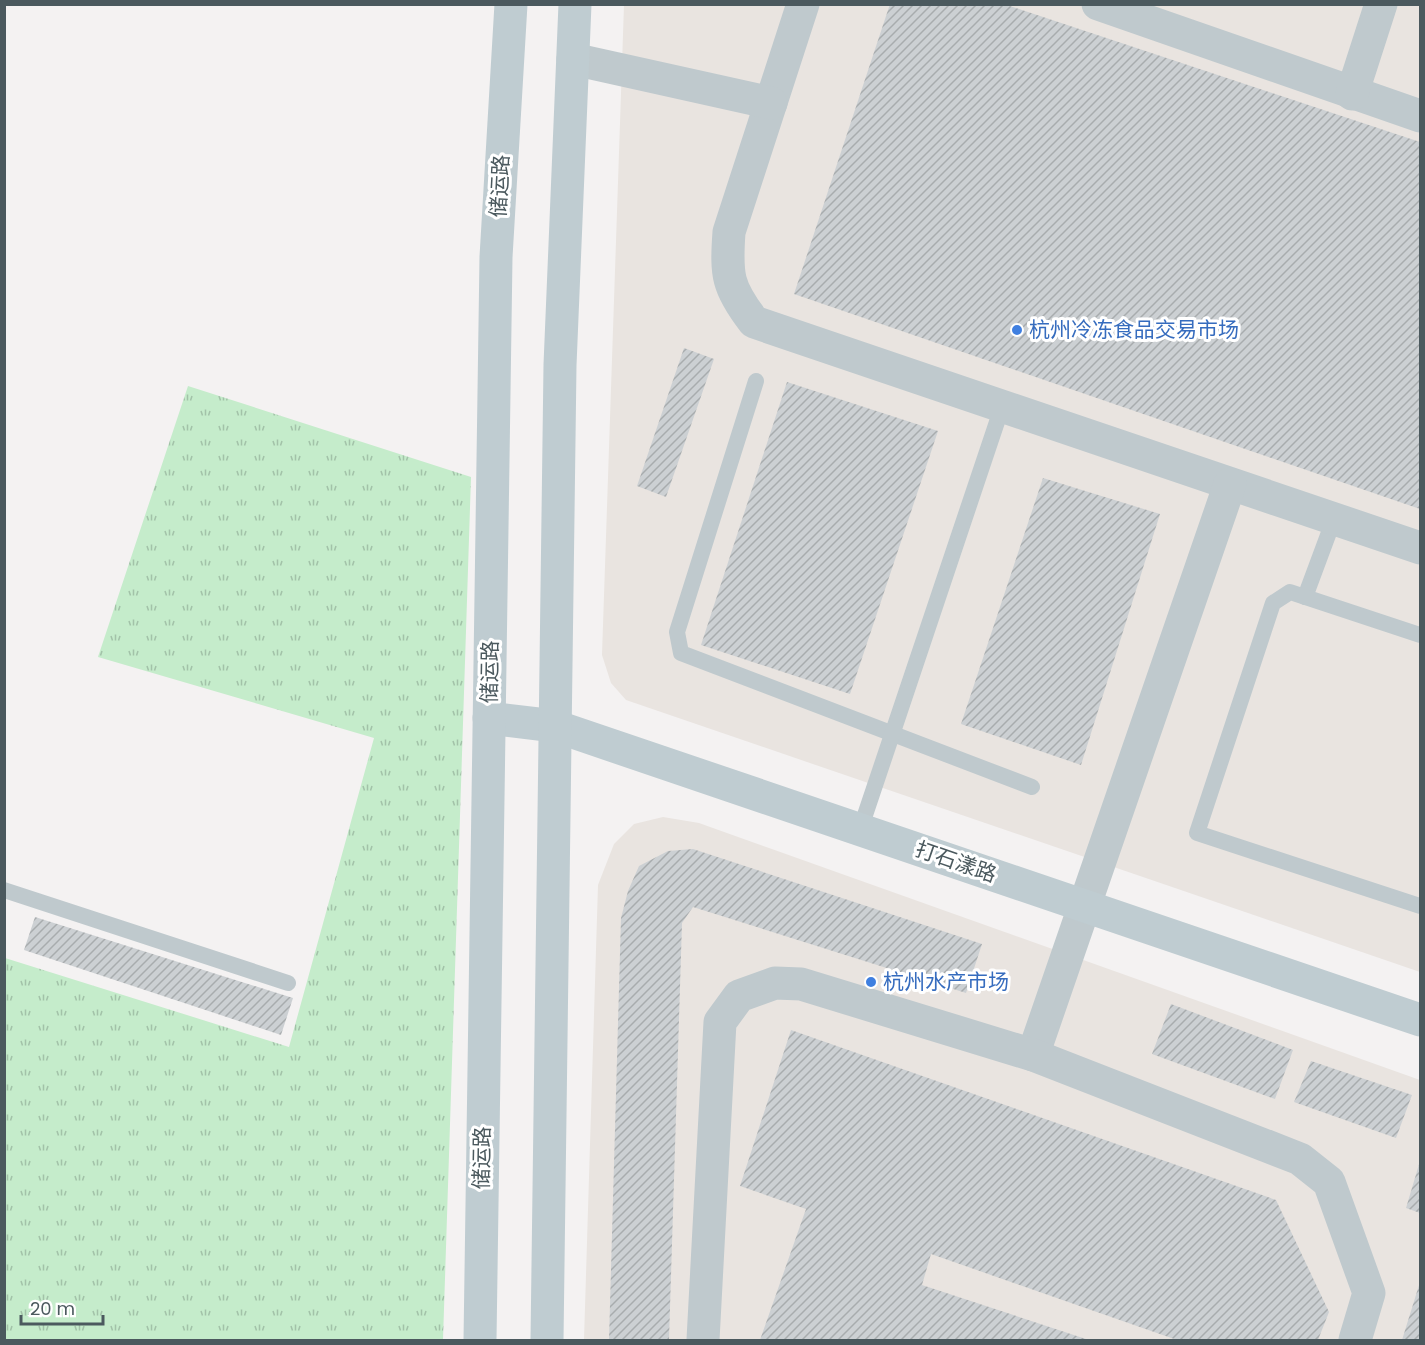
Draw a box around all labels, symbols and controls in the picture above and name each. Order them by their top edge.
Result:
street label: 储运路 [483,154,516,218]
place label: 杭州冷冻食品交易市场 [1029,315,1239,344]
marker: 杭州冷冻食品交易市场 [1010,323,1024,337]
street label: 储运路 [474,640,505,704]
street label: 打石漾路 [912,834,1001,889]
place label: 杭州水产市场 [883,967,1009,996]
marker: 杭州水产市场 [864,975,878,989]
street label: 储运路 [466,1126,497,1190]
scale bar [21,1288,104,1326]
text: 20 m [30,1296,75,1321]

